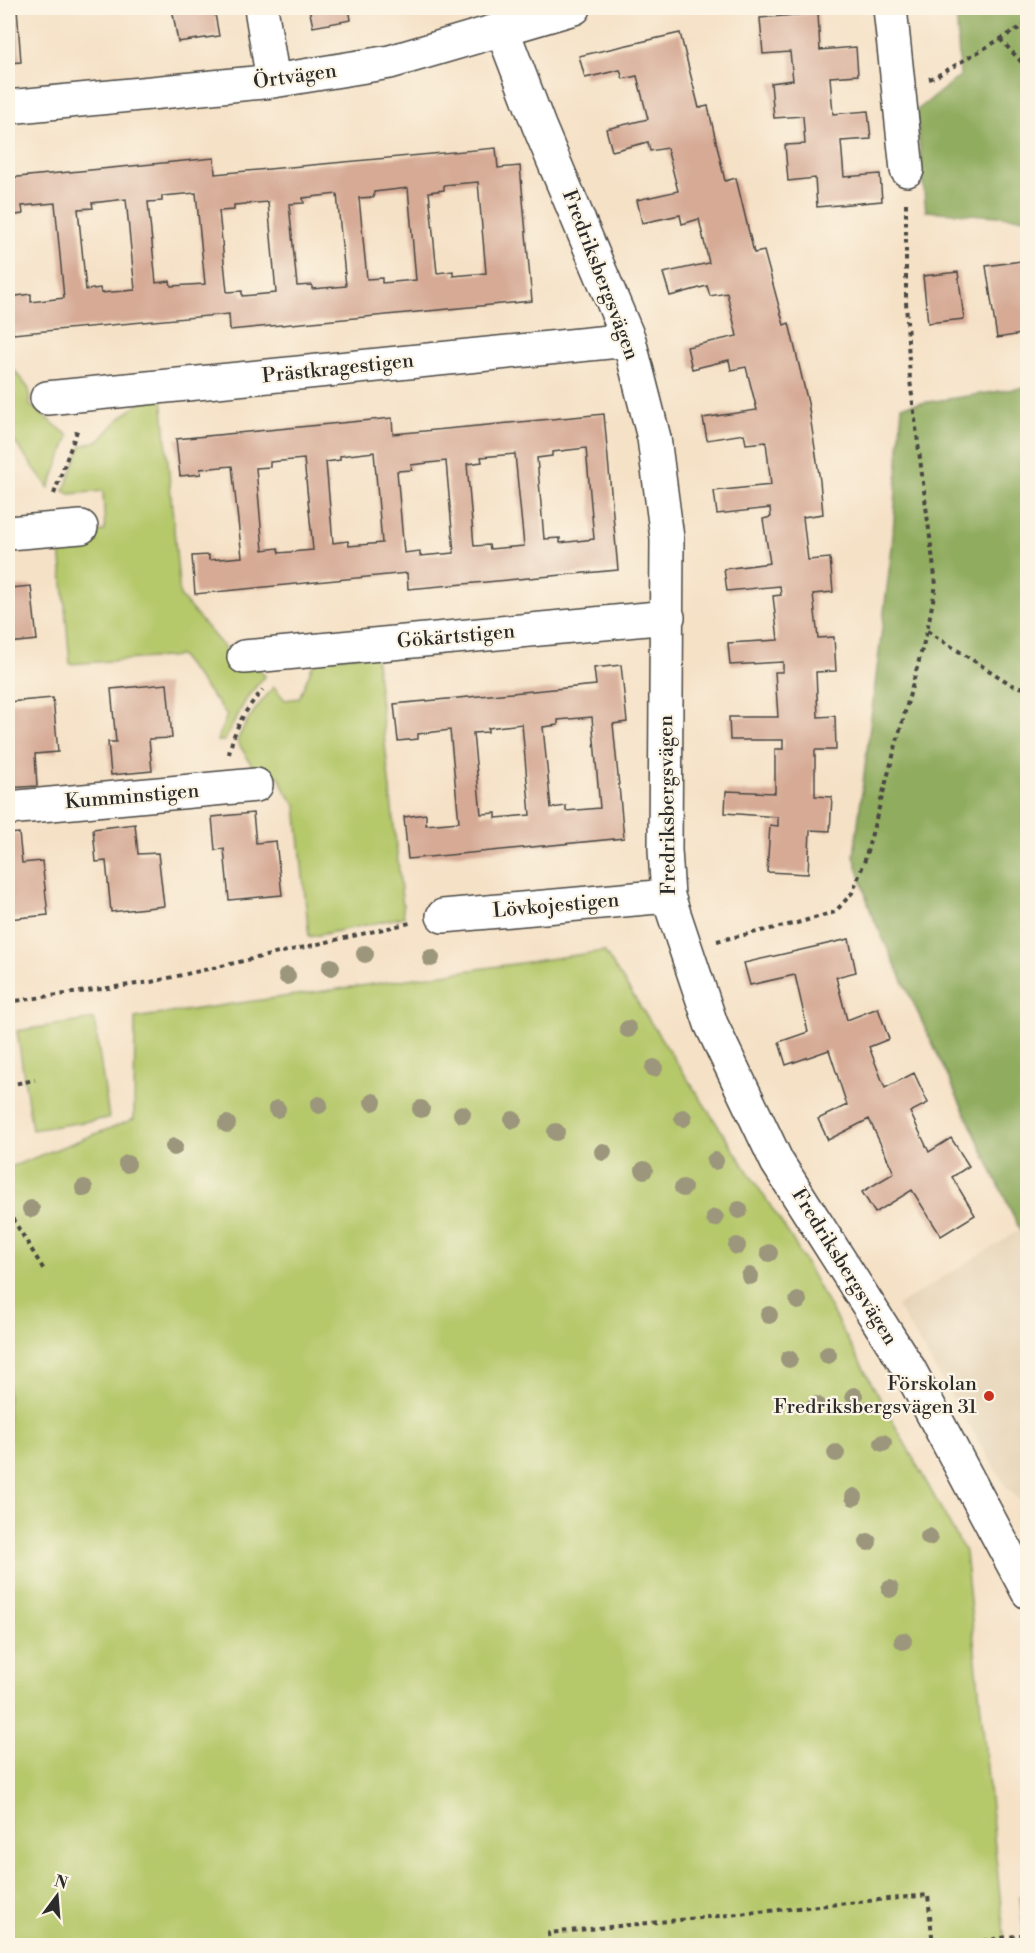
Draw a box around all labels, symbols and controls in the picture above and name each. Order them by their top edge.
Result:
street label: Örtvägen [251,58,338,95]
street label: Fredriksbergsvägen [556,186,644,364]
street label: Prästkragestigen [261,349,415,389]
street label: Gökärtstigen [396,619,516,655]
street label: Fredriksbergsvägen [654,715,682,895]
street label: Kumminstigen [64,779,200,815]
street label: Lövkojestigen [492,888,620,924]
street label: Fredriksbergsvägen [786,1184,902,1350]
place label: Förskolan Fredriksbergsvägen 31 [774,1372,977,1420]
marker: Förskolan Fredriksbergsvägen 31 [982,1389,996,1403]
north arrow [27,1866,87,1926]
text: N [52,1871,70,1894]

